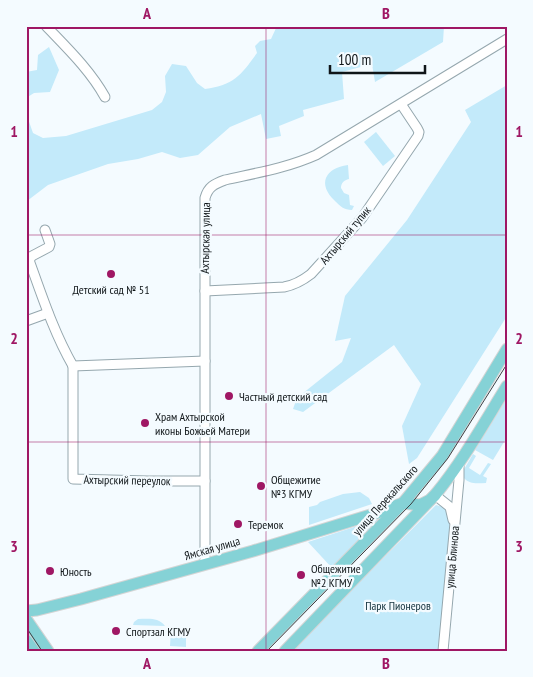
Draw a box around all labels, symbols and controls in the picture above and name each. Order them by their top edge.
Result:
text: A [142,3,152,23]
text: B [382,3,390,23]
scale bar [330,42,426,74]
text: 100 m [338,50,371,69]
text: 1 [10,121,18,141]
text: 1 [515,121,523,141]
street label: Ахтырская улица [197,202,213,274]
street label: Ахтырский тупик [316,203,374,267]
marker: Детский сад № 51 [105,268,117,280]
place label: Детский сад № 51 [72,282,150,297]
text: 2 [10,328,18,348]
text: 2 [515,328,523,348]
place label: Частный детский сад [239,389,328,404]
marker: Частный детский сад [223,390,235,402]
place label: Храм Ахтырской иконы Божьей Матери [155,409,250,438]
marker: Храм Ахтырской иконы Божьей Матери [139,417,151,429]
street label: улица Перекальского [349,462,421,538]
street label: Ахтырский переулок [83,472,171,488]
place label: Общежитие №3 КГМУ [271,472,321,501]
marker: Общежитие №3 КГМУ [255,480,267,492]
place label: Теремок [248,517,284,532]
marker: Теремок [232,518,244,530]
street label: улица Блинова [442,525,462,589]
street label: Ямская улица [182,533,242,563]
text: 3 [10,536,18,556]
text: 3 [515,536,523,556]
place label: Общежитие №2 КГМУ [311,561,361,590]
place label: Юность [60,564,92,579]
marker: Юность [44,565,56,577]
marker: Общежитие №2 КГМУ [295,569,307,581]
park label: Парк Пионеров [365,598,431,613]
place label: Спортзал КГМУ [126,624,191,639]
marker: Спортзал КГМУ [110,625,122,637]
text: A [142,653,152,673]
text: B [382,653,390,673]

